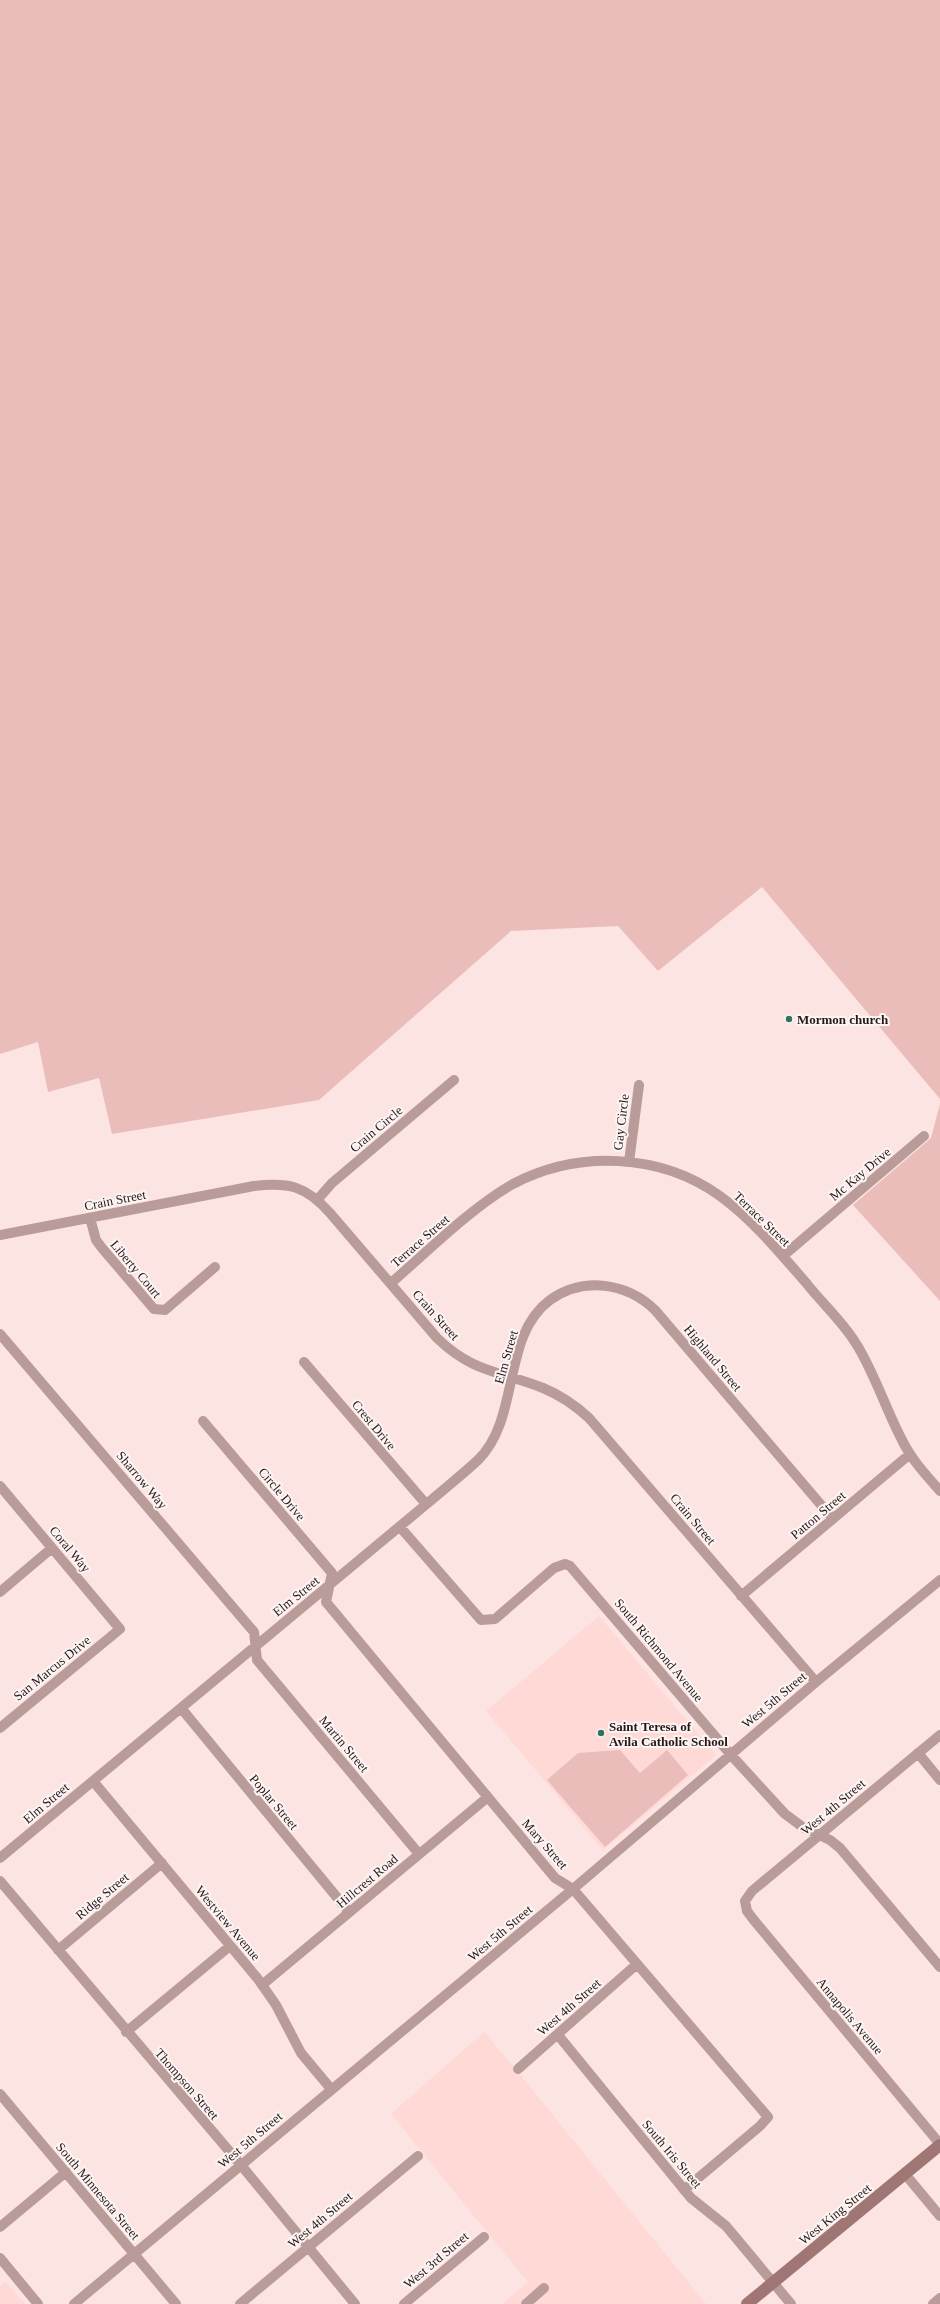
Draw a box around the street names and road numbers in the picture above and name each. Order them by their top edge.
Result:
street label: Gay Circle [610,1093,632,1151]
street label: Crain Circle [347,1103,405,1155]
street label: Mc Kay Drive [826,1144,894,1204]
street label: Crain Street [83,1187,147,1213]
street label: Terrace Street [731,1188,794,1250]
street label: Terrace Street [388,1211,453,1270]
street label: Liberty Court [107,1237,165,1301]
street label: Crain Street [410,1287,463,1344]
street label: Highland Street [681,1322,745,1395]
street label: Elm Street [491,1328,521,1386]
street label: Crest Drive [349,1397,399,1453]
street label: Sharrow Way [114,1448,171,1512]
street label: Circle Drive [255,1464,309,1524]
street label: Patton Street [788,1488,849,1542]
street label: Crain Street [667,1490,719,1548]
street label: Coral Way [46,1523,94,1575]
street label: Elm Street [270,1573,322,1619]
street label: South Richmond Avenue [612,1595,707,1705]
street label: San Marcus Drive [11,1632,94,1704]
street label: West 5th Street [739,1669,809,1731]
street label: Martin Street [316,1713,372,1776]
street label: Poplar Street [247,1771,302,1833]
street label: West 4th Street [798,1776,868,1838]
street label: Elm Street [20,1779,72,1827]
street label: Mary Street [519,1816,571,1873]
street label: Hillcrest Road [333,1851,401,1911]
street label: Ridge Street [72,1869,132,1923]
street label: Westview Avenue [192,1883,264,1964]
street label: West 5th Street [465,1902,535,1964]
street label: West 4th Street [534,1975,604,2039]
street label: Annapolis Avenue [814,1975,887,2058]
street label: Thompson Street [152,2045,222,2123]
street label: West 5th Street [215,2109,285,2171]
street label: South Iris Street [639,2117,705,2191]
street label: South Minnesota Street [53,2139,143,2243]
street label: West King Street [796,2180,874,2248]
street label: West 4th Street [285,2189,355,2251]
street label: West 3rd Street [401,2228,472,2291]

